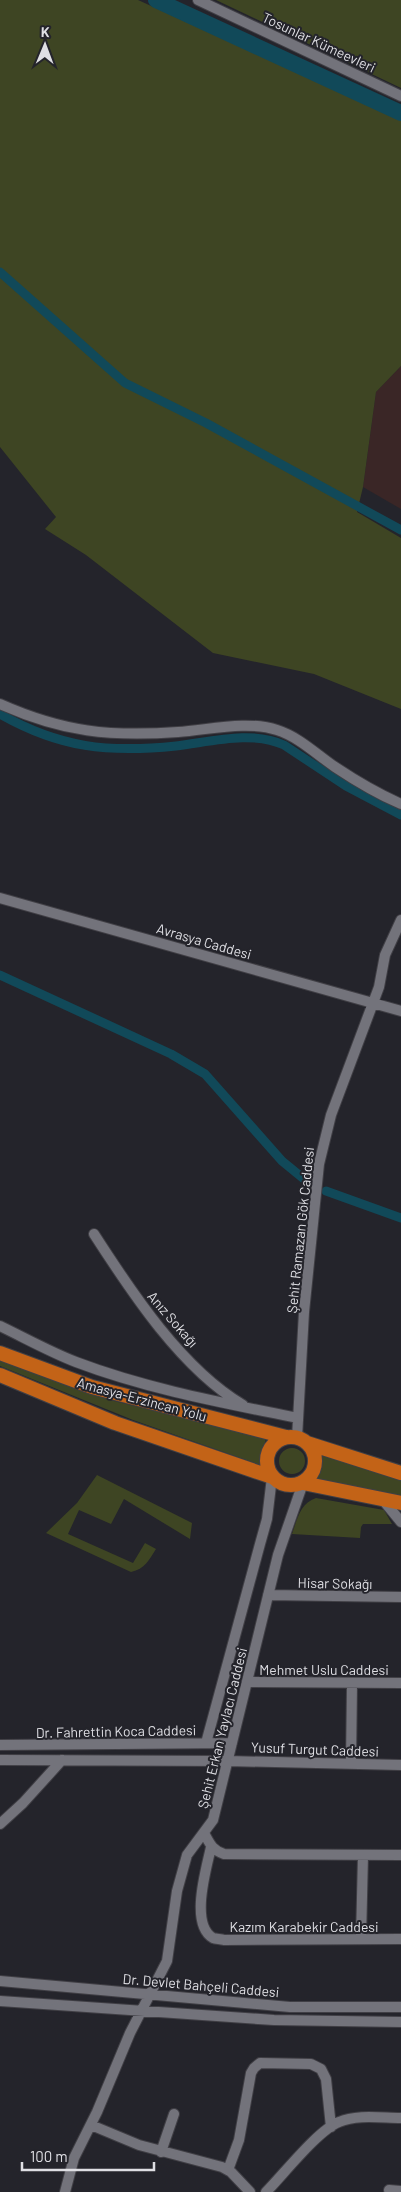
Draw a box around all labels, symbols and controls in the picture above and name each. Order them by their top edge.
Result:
street label: Tosunlar Kümeevleri [260,8,378,76]
north arrow [20,20,70,70]
text: K [41,23,50,40]
street label: Avrasya Caddesi [155,919,253,963]
street label: Şehit Ramazan Gök Caddesi [283,1146,317,1314]
street label: Anız Sokağı [144,1288,202,1350]
street label: Amasya-Erzincan Yolu [75,1374,209,1424]
street label: Hisar Sokağı [297,1574,373,1592]
street label: Şehit Erkan Yaylacı Caddesi [194,1646,250,1810]
street label: Mehmet Uslu Caddesi [259,1661,389,1678]
street label: Dr. Fahrettin Koca Caddesi [36,1721,196,1741]
street label: Yusuf Turgut Caddesi [251,1738,379,1760]
street label: Kazım Karabekir Caddesi [229,1918,379,1935]
street label: Dr. Devlet Bahçeli Caddesi [122,1970,280,2000]
scale bar [22,2140,155,2172]
text: 100 m [30,2147,68,2165]

